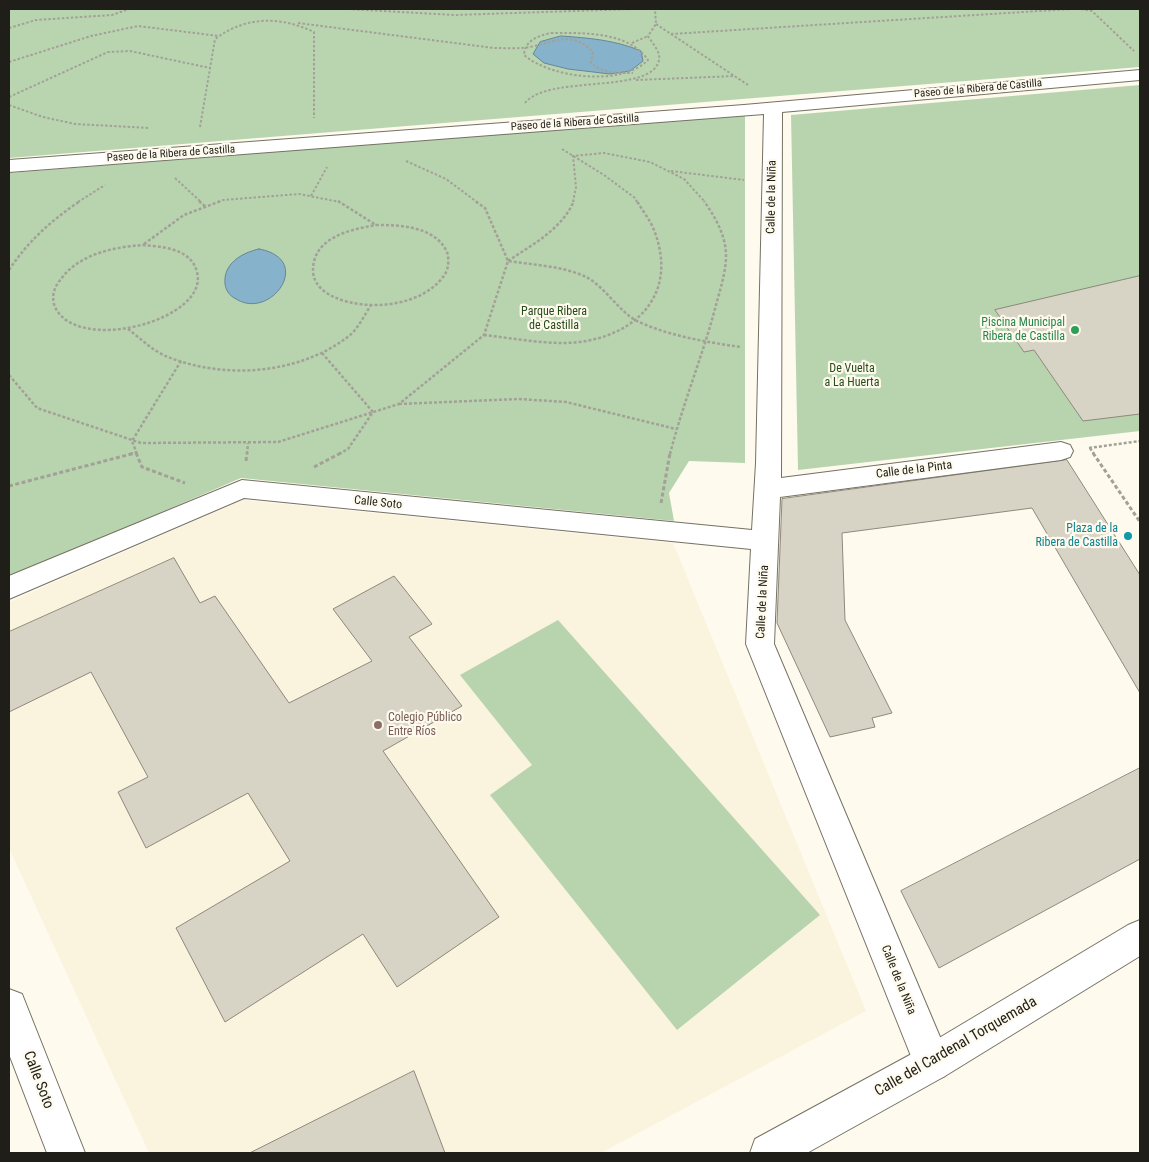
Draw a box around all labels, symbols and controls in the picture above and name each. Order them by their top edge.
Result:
street label: Paseo de la Ribera de Castilla [913,77,1043,101]
street label: Paseo de la Ribera de Castilla [510,112,640,134]
street label: Paseo de la Ribera de Castilla [106,143,236,165]
street label: Calle de la Niña [764,160,780,234]
park label: Parque Ribera de Castilla [521,305,587,333]
place label: Piscina Municipal Ribera de Castilla [981,316,1065,344]
marker: Piscina Municipal Ribera de Castilla [1069,324,1081,336]
park label: De Vuelta a La Huerta [825,362,879,390]
street label: Calle de la Pinta [875,458,953,482]
street label: Calle Soto [353,493,403,513]
place label: Plaza de la Ribera de Castilla [1035,522,1118,550]
marker: Plaza de la Ribera de Castilla [1122,530,1134,542]
street label: Calle de la Niña [754,565,772,639]
place label: Colegio Público Entre Ríos [388,711,462,739]
marker: Colegio Público Entre Ríos [372,719,384,731]
street label: Calle de la Niña [878,943,918,1017]
street label: Calle del Cardenal Torquemada [872,993,1040,1101]
street label: Calle Soto [19,1049,57,1111]

